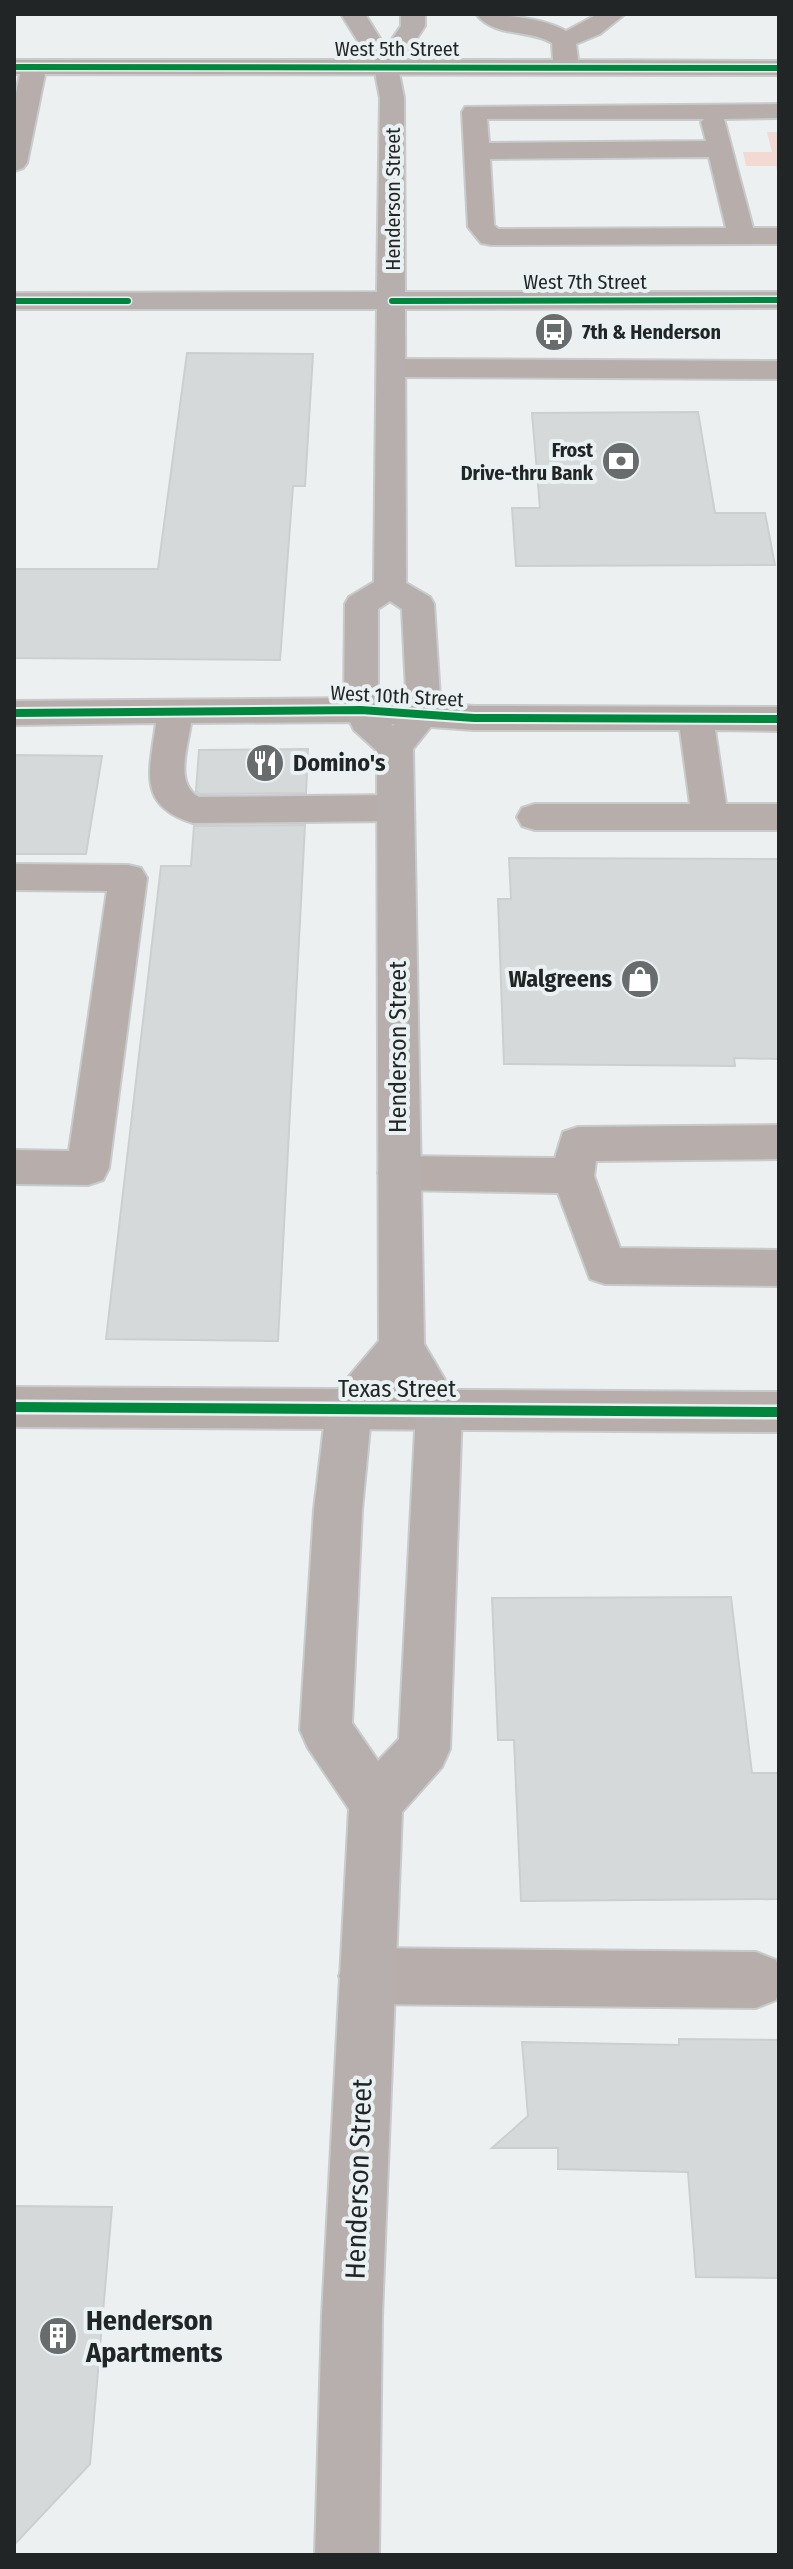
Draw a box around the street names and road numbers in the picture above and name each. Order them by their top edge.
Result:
street label: West 5th Street [335,37,460,61]
street label: Henderson Street [381,127,405,271]
street label: West 7th Street [523,270,647,294]
street label: West 10th Street [330,681,465,712]
street label: Henderson Street [384,961,412,1133]
street label: Texas Street [338,1375,456,1403]
street label: Henderson Street [339,2077,379,2280]

